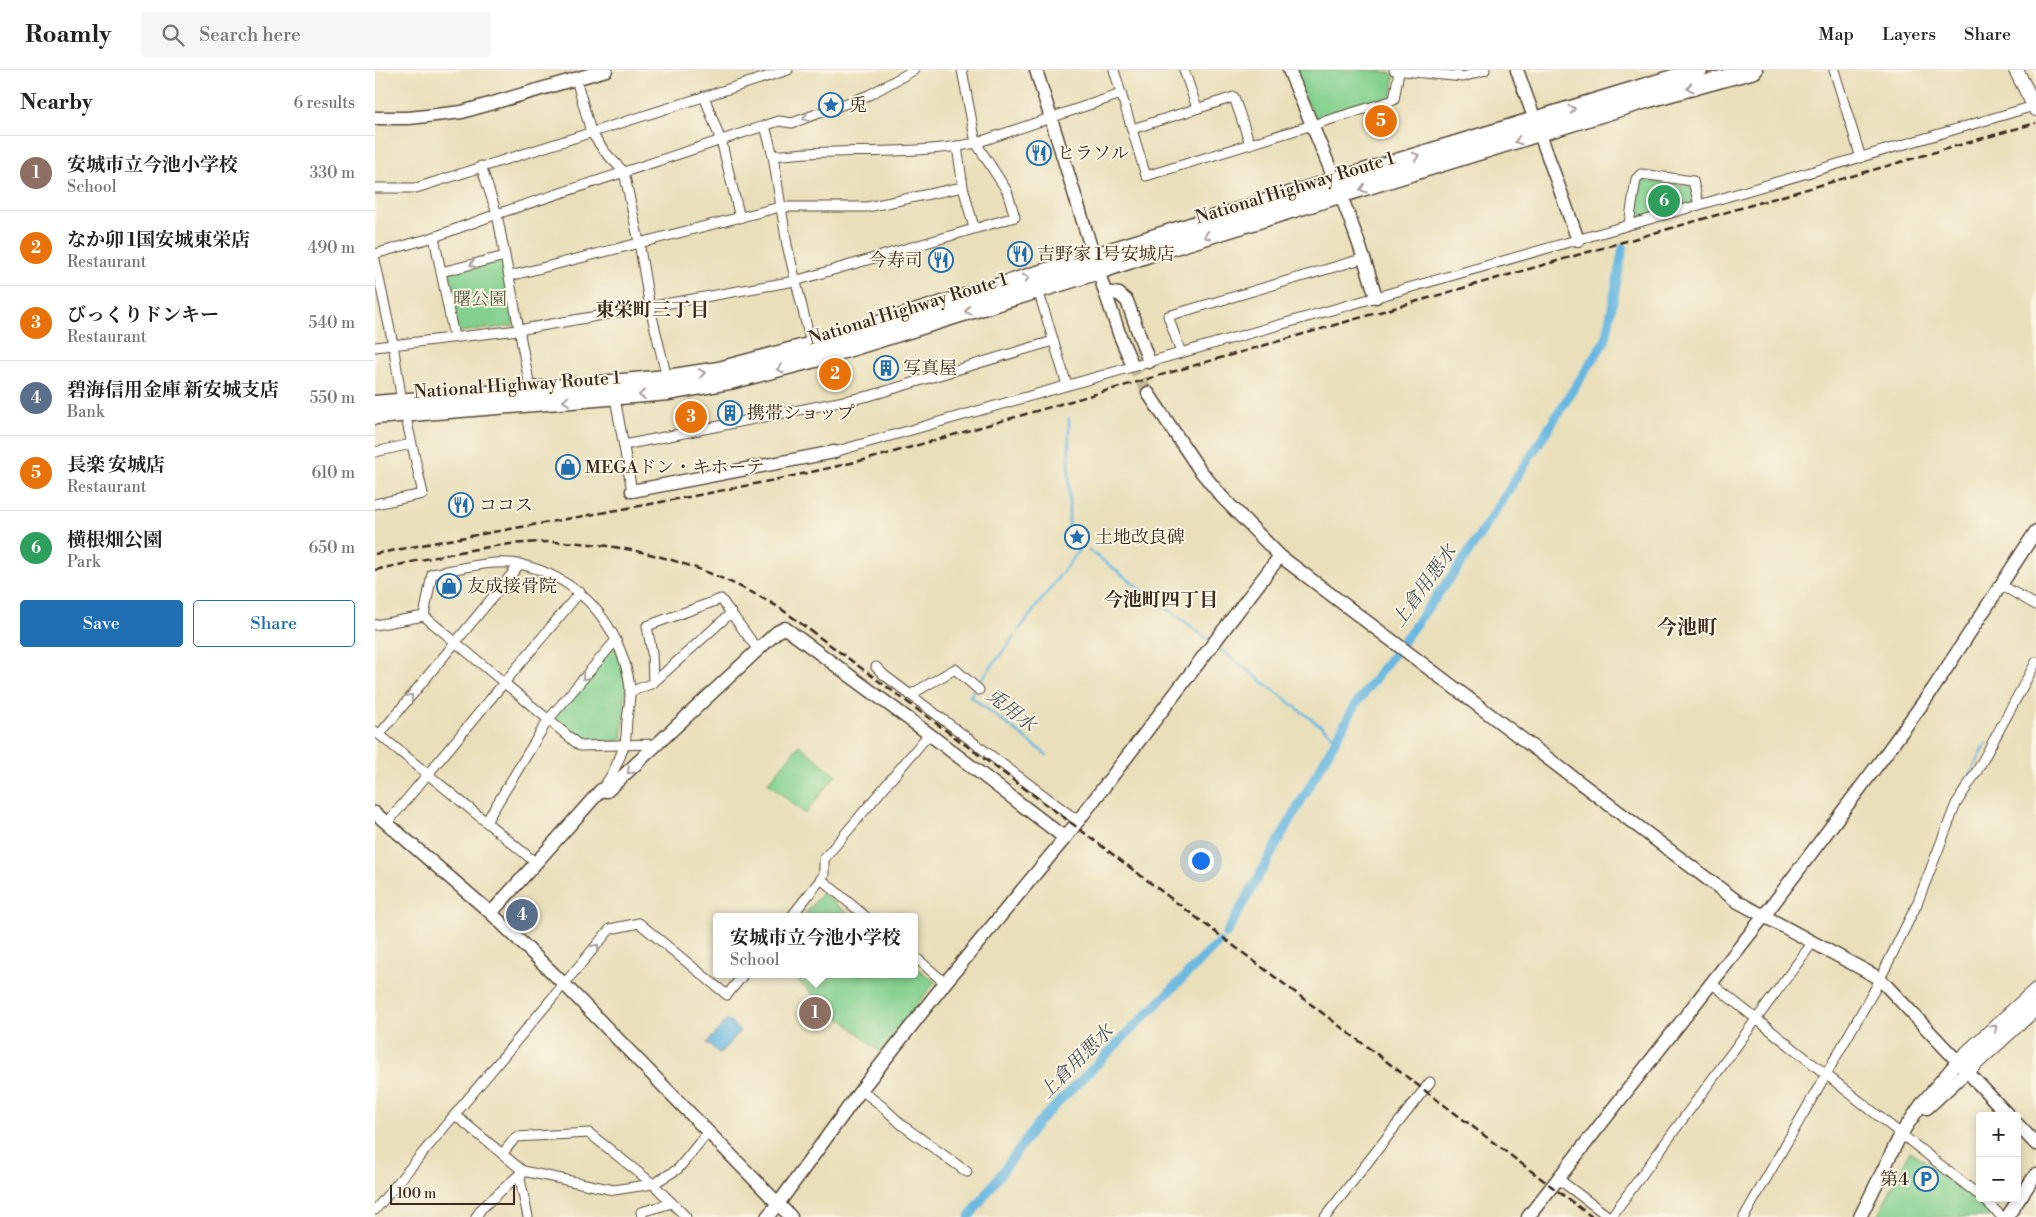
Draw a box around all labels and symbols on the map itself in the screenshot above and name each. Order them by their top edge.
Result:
one-way arrow [1686,82,1694,93]
place icon: 兎 [818,92,844,118]
place label: 兎 [849,94,867,117]
pin: 5 [1365,102,1397,140]
one-way arrow [1567,105,1575,115]
one-way arrow [802,112,810,122]
one-way arrow [1514,135,1523,145]
restaurant icon: ヒラソル [1026,140,1052,166]
place label: ヒラソル [1057,142,1129,165]
street label: National Highway Route 1 [1193,147,1398,229]
one-way arrow [1412,152,1420,162]
pin: 6 [1648,182,1680,220]
one-way arrow [1359,183,1367,193]
one-way arrow [1204,231,1212,241]
restaurant icon: 吉野家 1号安城店 [1007,241,1033,267]
place label: 吉野家 1号安城店 [1037,243,1174,266]
restaurant icon: 今寿司 [928,247,954,273]
place label: 今寿司 [869,249,923,272]
one-way arrow [469,258,478,269]
street label: National Highway Route 1 [806,268,1011,350]
one-way arrow [1021,274,1030,284]
park label: 曙公園 [453,288,507,311]
district label: 東栄町三丁目 [595,298,709,322]
one-way arrow [965,306,973,316]
pin: 2 [819,355,851,393]
building icon: 写真屋 [873,355,899,381]
place label: 写真屋 [903,357,957,380]
one-way arrow [775,363,784,374]
street label: National Highway Route 1 [413,366,621,404]
one-way arrow [698,368,707,378]
one-way arrow [638,389,646,400]
one-way arrow [562,396,570,407]
pin: 3 [675,398,707,436]
building icon: 携帯ショップ [717,400,743,426]
place label: 携帯ショップ [747,402,855,425]
shop icon: MEGAドン・キホーテ [555,454,581,480]
place label: MEGAドン・キホーテ [585,456,764,479]
restaurant icon: ココス [448,492,474,518]
place label: ココス [479,494,533,517]
place icon: 土地改良碑 [1064,524,1090,550]
place label: 土地改良碑 [1095,526,1185,549]
water label: 上倉用悪水 [1386,539,1463,631]
shop icon: 友成接骨院 [436,573,462,599]
place label: 友成接骨院 [467,575,557,598]
district label: 今池町四丁目 [1104,588,1218,612]
district label: 今池町 [1657,616,1718,641]
one-way arrow [581,672,590,681]
water label: 兎用水 [981,683,1042,738]
one-way arrow [404,694,413,703]
one-way arrow [626,765,635,774]
your location [1188,848,1214,874]
pin: 4 [506,896,538,934]
one-way arrow [590,944,598,953]
pin: 1 [799,994,831,1032]
water label: 上倉用悪水 [1034,1019,1119,1104]
one-way arrow [1988,1025,1997,1034]
parking icon: 第4 [1913,1166,1939,1192]
place label: 第4 [1880,1168,1909,1191]
scale bar [390,1182,515,1205]

